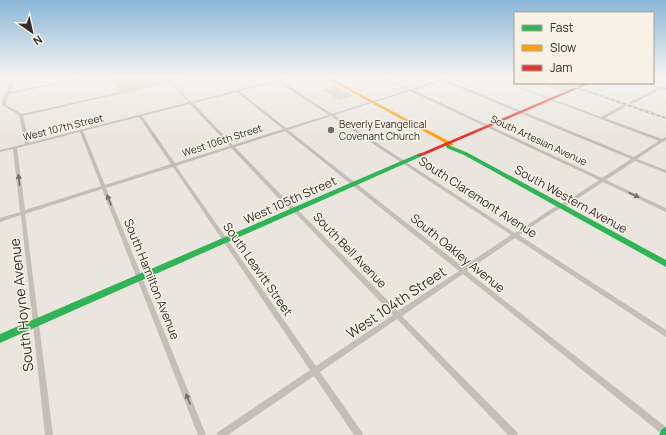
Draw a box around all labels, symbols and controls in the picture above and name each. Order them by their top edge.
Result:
north arrow [12,12,52,52]
legend [514,12,654,84]
text: Fast [550,19,574,36]
text: N [30,32,45,49]
text: Slow [550,39,576,56]
text: Jam [550,59,572,76]
street label: West 107th Street [21,110,105,144]
street label: South Artesian Avenue [489,111,590,169]
place label: Beverly Evangelical Covenant Church [339,117,427,143]
street label: West 106th Street [180,120,264,160]
marker: Beverly Evangelical Covenant Church [326,125,336,135]
street label: South Claremont Avenue [416,152,540,242]
street label: South Western Avenue [512,161,630,237]
street label: West 105th Street [241,172,339,228]
one-way arrow [16,174,22,186]
one-way arrow [628,192,640,198]
one-way arrow [106,194,112,205]
street label: South Bell Avenue [309,208,391,292]
street label: South Oakley Avenue [407,210,509,296]
street label: South Hamilton Avenue [120,216,184,342]
street label: South Leavitt Street [219,219,297,319]
street label: South Hoyne Avenue [5,237,37,373]
street label: West 104th Street [342,261,450,342]
one-way arrow [185,393,191,404]

